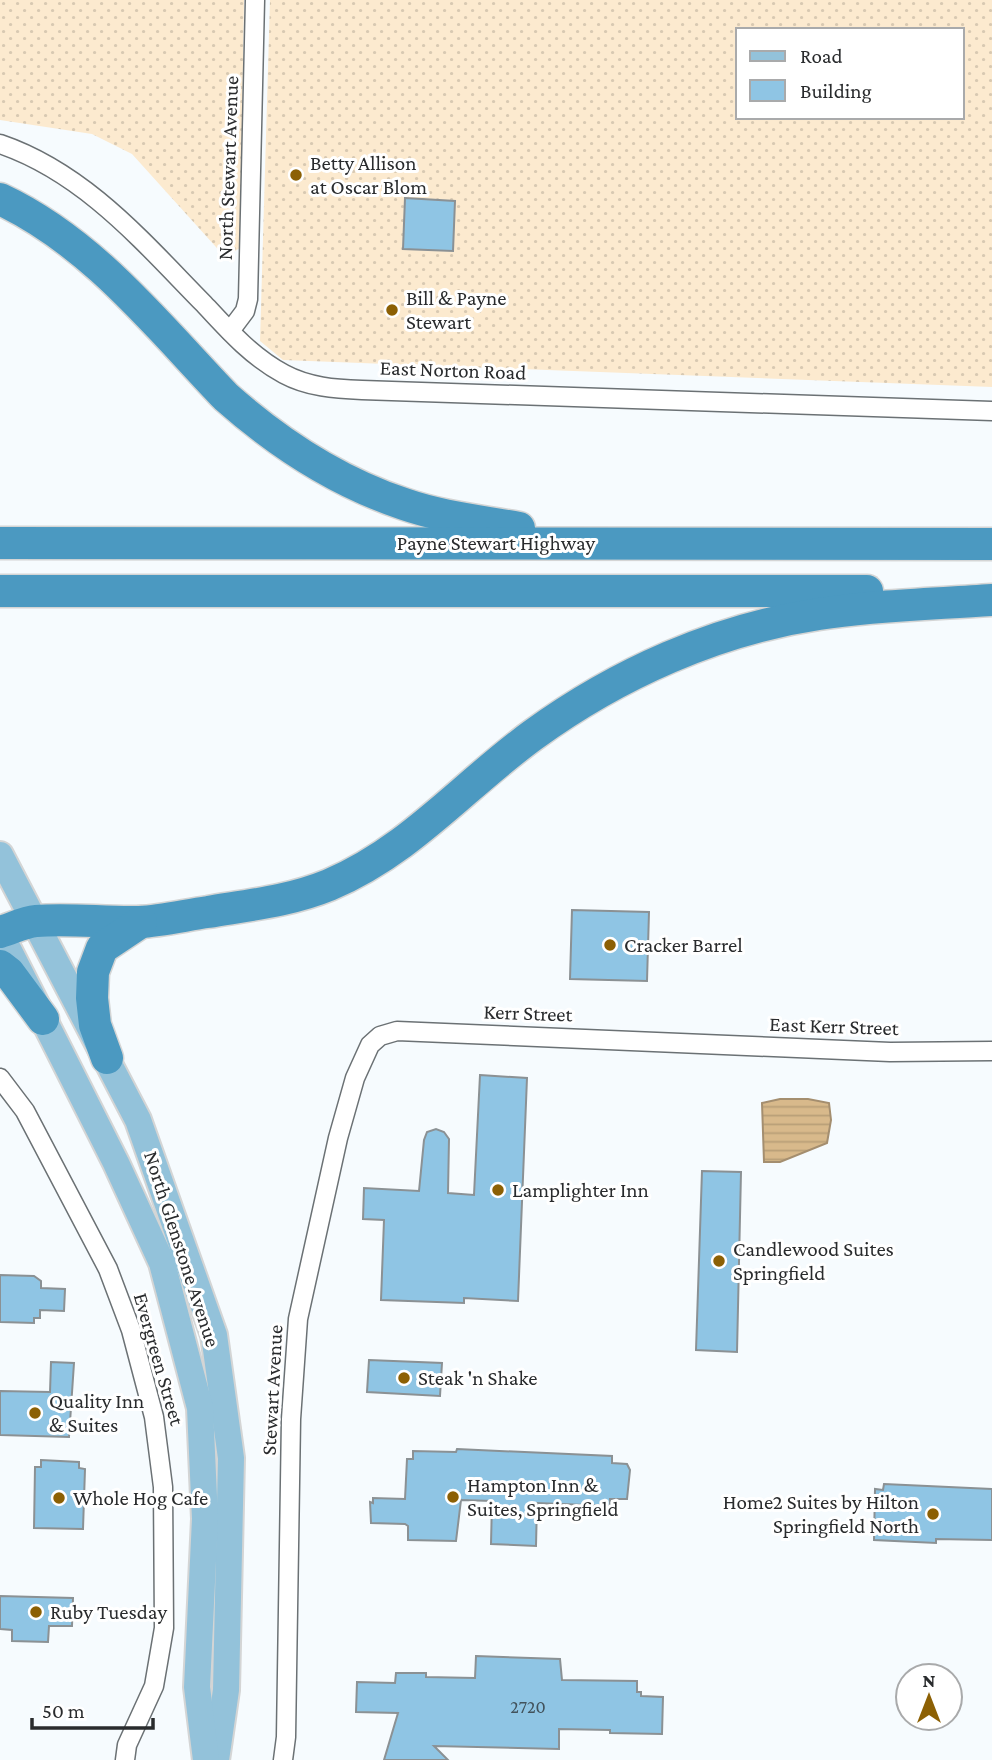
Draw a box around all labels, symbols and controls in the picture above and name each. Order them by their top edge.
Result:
legend [736,28,964,119]
text: Road [800,44,843,68]
street label: North Stewart Avenue [213,75,243,261]
text: Building [800,79,872,103]
place label: Betty Allison at Oscar Blom [310,151,427,199]
marker: Betty Allison at Oscar Blom [288,167,304,183]
place label: Bill & Payne Stewart [406,286,507,334]
marker: Bill & Payne Stewart [384,302,400,318]
street label: East Norton Road [379,355,527,385]
street label: Payne Stewart Highway [397,531,596,555]
place label: Cracker Barrel [624,933,743,957]
marker: Cracker Barrel [602,937,618,953]
street label: Kerr Street [483,999,574,1027]
street label: East Kerr Street [769,1012,900,1040]
street label: North Glenstone Avenue [139,1148,225,1350]
place label: Lamplighter Inn [512,1178,649,1202]
marker: Lamplighter Inn [490,1182,506,1198]
place label: Candlewood Suites Springfield [733,1237,894,1285]
marker: Candlewood Suites Springfield [711,1253,727,1269]
street label: Evergreen Street [129,1290,190,1429]
street label: Stewart Avenue [257,1324,287,1456]
place label: Steak 'n Shake [418,1366,538,1390]
marker: Steak 'n Shake [396,1370,412,1386]
place label: Quality Inn & Suites [49,1389,144,1437]
marker: Quality Inn & Suites [27,1405,43,1421]
place label: Hampton Inn & Suites, Springfield [467,1473,619,1521]
place label: Whole Hog Cafe [73,1486,208,1510]
marker: Hampton Inn & Suites, Springfield [445,1489,461,1505]
marker: Whole Hog Cafe [51,1490,67,1506]
place label: Home2 Suites by Hilton Springfield North [723,1490,919,1538]
marker: Home2 Suites by Hilton Springfield North [925,1506,941,1522]
place label: Ruby Tuesday [50,1600,167,1624]
marker: Ruby Tuesday [28,1604,44,1620]
north arrow [894,1662,964,1732]
text: N [923,1670,936,1691]
scale bar [32,1686,152,1730]
house number: 2720 [510,1697,546,1717]
text: 50 m [42,1699,85,1723]

